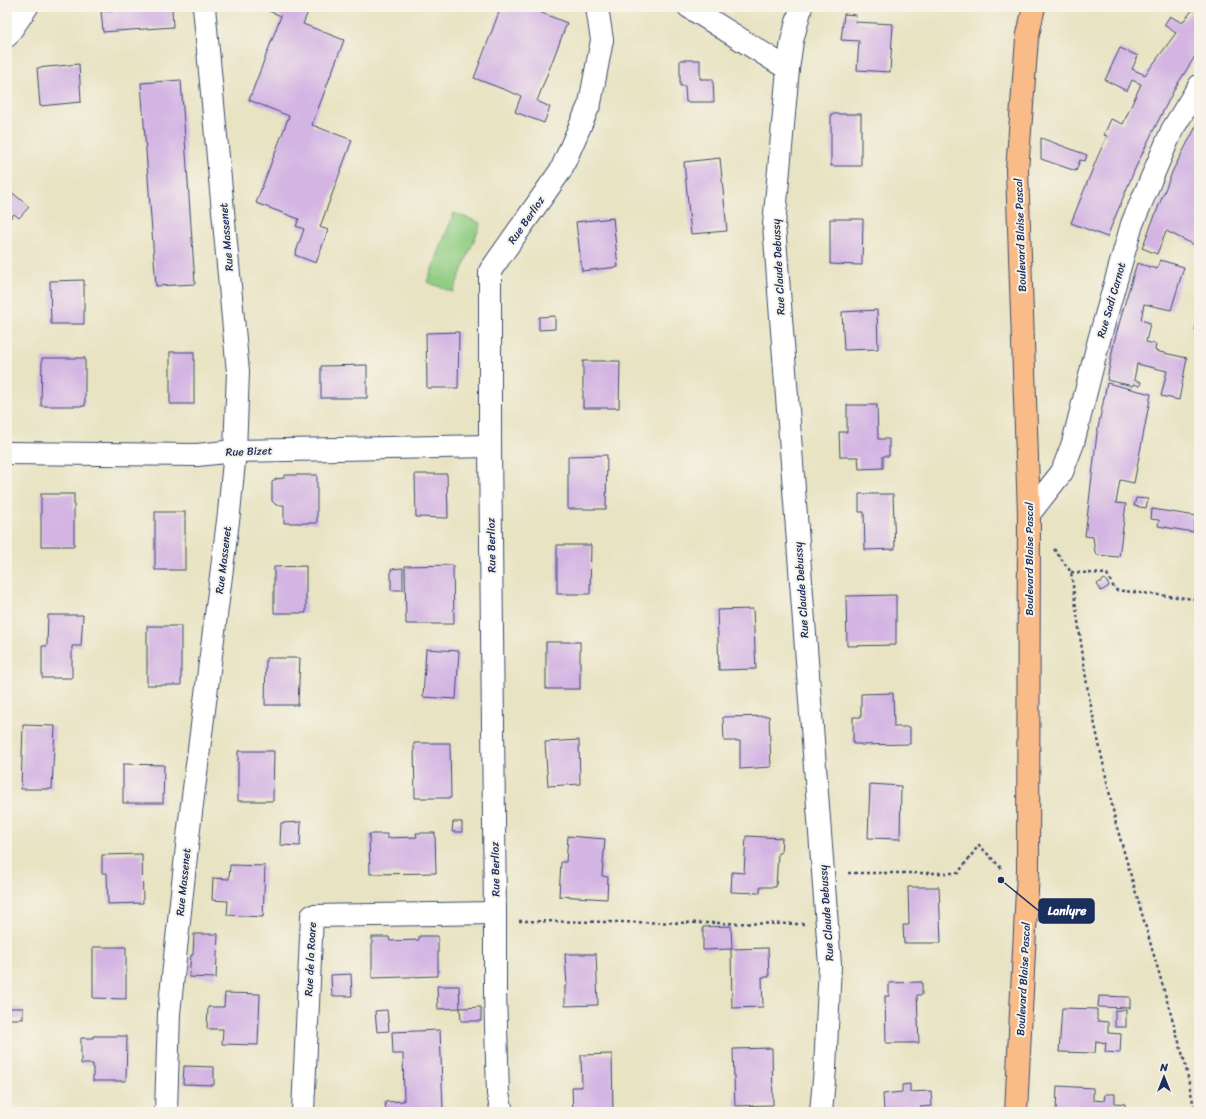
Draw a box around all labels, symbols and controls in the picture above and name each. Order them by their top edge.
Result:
street label: Boulevard Blaise Pascal [1009,177,1032,292]
street label: Rue Berlioz [503,192,550,248]
street label: Rue Massenet [214,202,239,272]
street label: Rue Claude Debussy [766,218,791,316]
street label: Rue Sadi Carnot [1092,260,1131,340]
street label: Rue Bizet [225,441,273,462]
street label: Boulevard Blaise Pascal [1020,501,1039,616]
street label: Rue Berlioz [482,517,501,573]
street label: Rue Massenet [210,525,237,595]
street label: Rue Claude Debussy [789,541,814,639]
street label: Rue Berlioz [486,841,505,897]
street label: Rue Massenet [170,847,197,917]
street label: Rue Claude Debussy [814,864,839,962]
callout: Lanlyre [1039,899,1094,923]
text: Lanlyre [1048,900,1087,922]
street label: Rue de la Roare [299,921,322,997]
street label: Boulevard Blaise Pascal [1011,921,1036,1036]
north arrow [1144,1057,1184,1097]
text: N [1159,1058,1168,1077]

